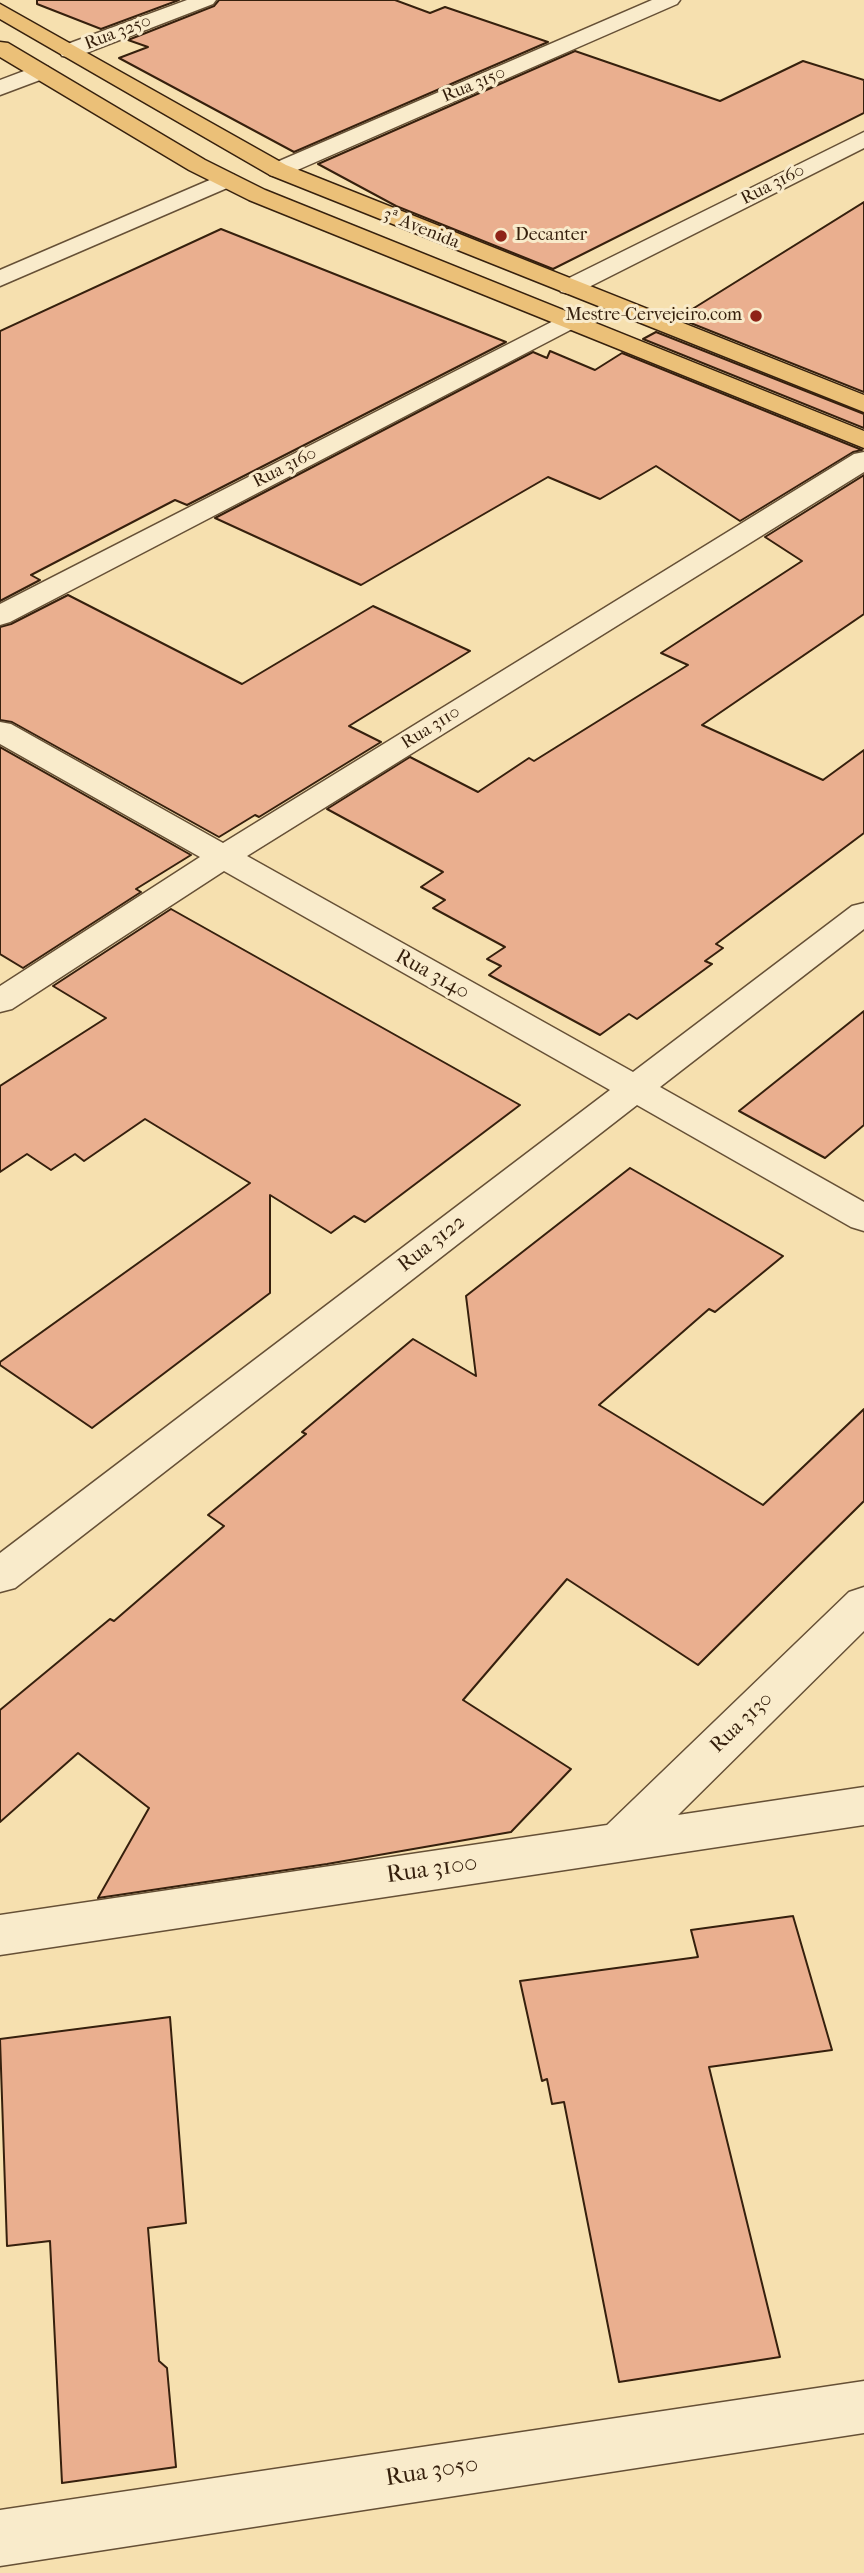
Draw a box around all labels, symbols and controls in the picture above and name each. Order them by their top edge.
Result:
street label: Rua 3250 [82,10,154,56]
street label: Rua 3150 [439,62,509,108]
street label: Rua 3160 [738,160,808,210]
street label: 3ª Avenida [380,204,462,254]
place label: Decanter [515,225,587,247]
marker: Decanter [493,228,509,244]
place label: Mestre-Cervejeiro.com [566,305,742,327]
marker: Mestre-Cervejeiro.com [748,308,764,324]
street label: Rua 3160 [250,443,320,493]
street label: Rua 3110 [398,702,464,754]
street label: Rua 3140 [390,944,474,1006]
street label: Rua 3122 [393,1210,471,1278]
street label: Rua 3130 [705,1687,779,1759]
street label: Rua 3100 [385,1849,479,1891]
street label: Rua 3050 [384,2450,480,2494]

